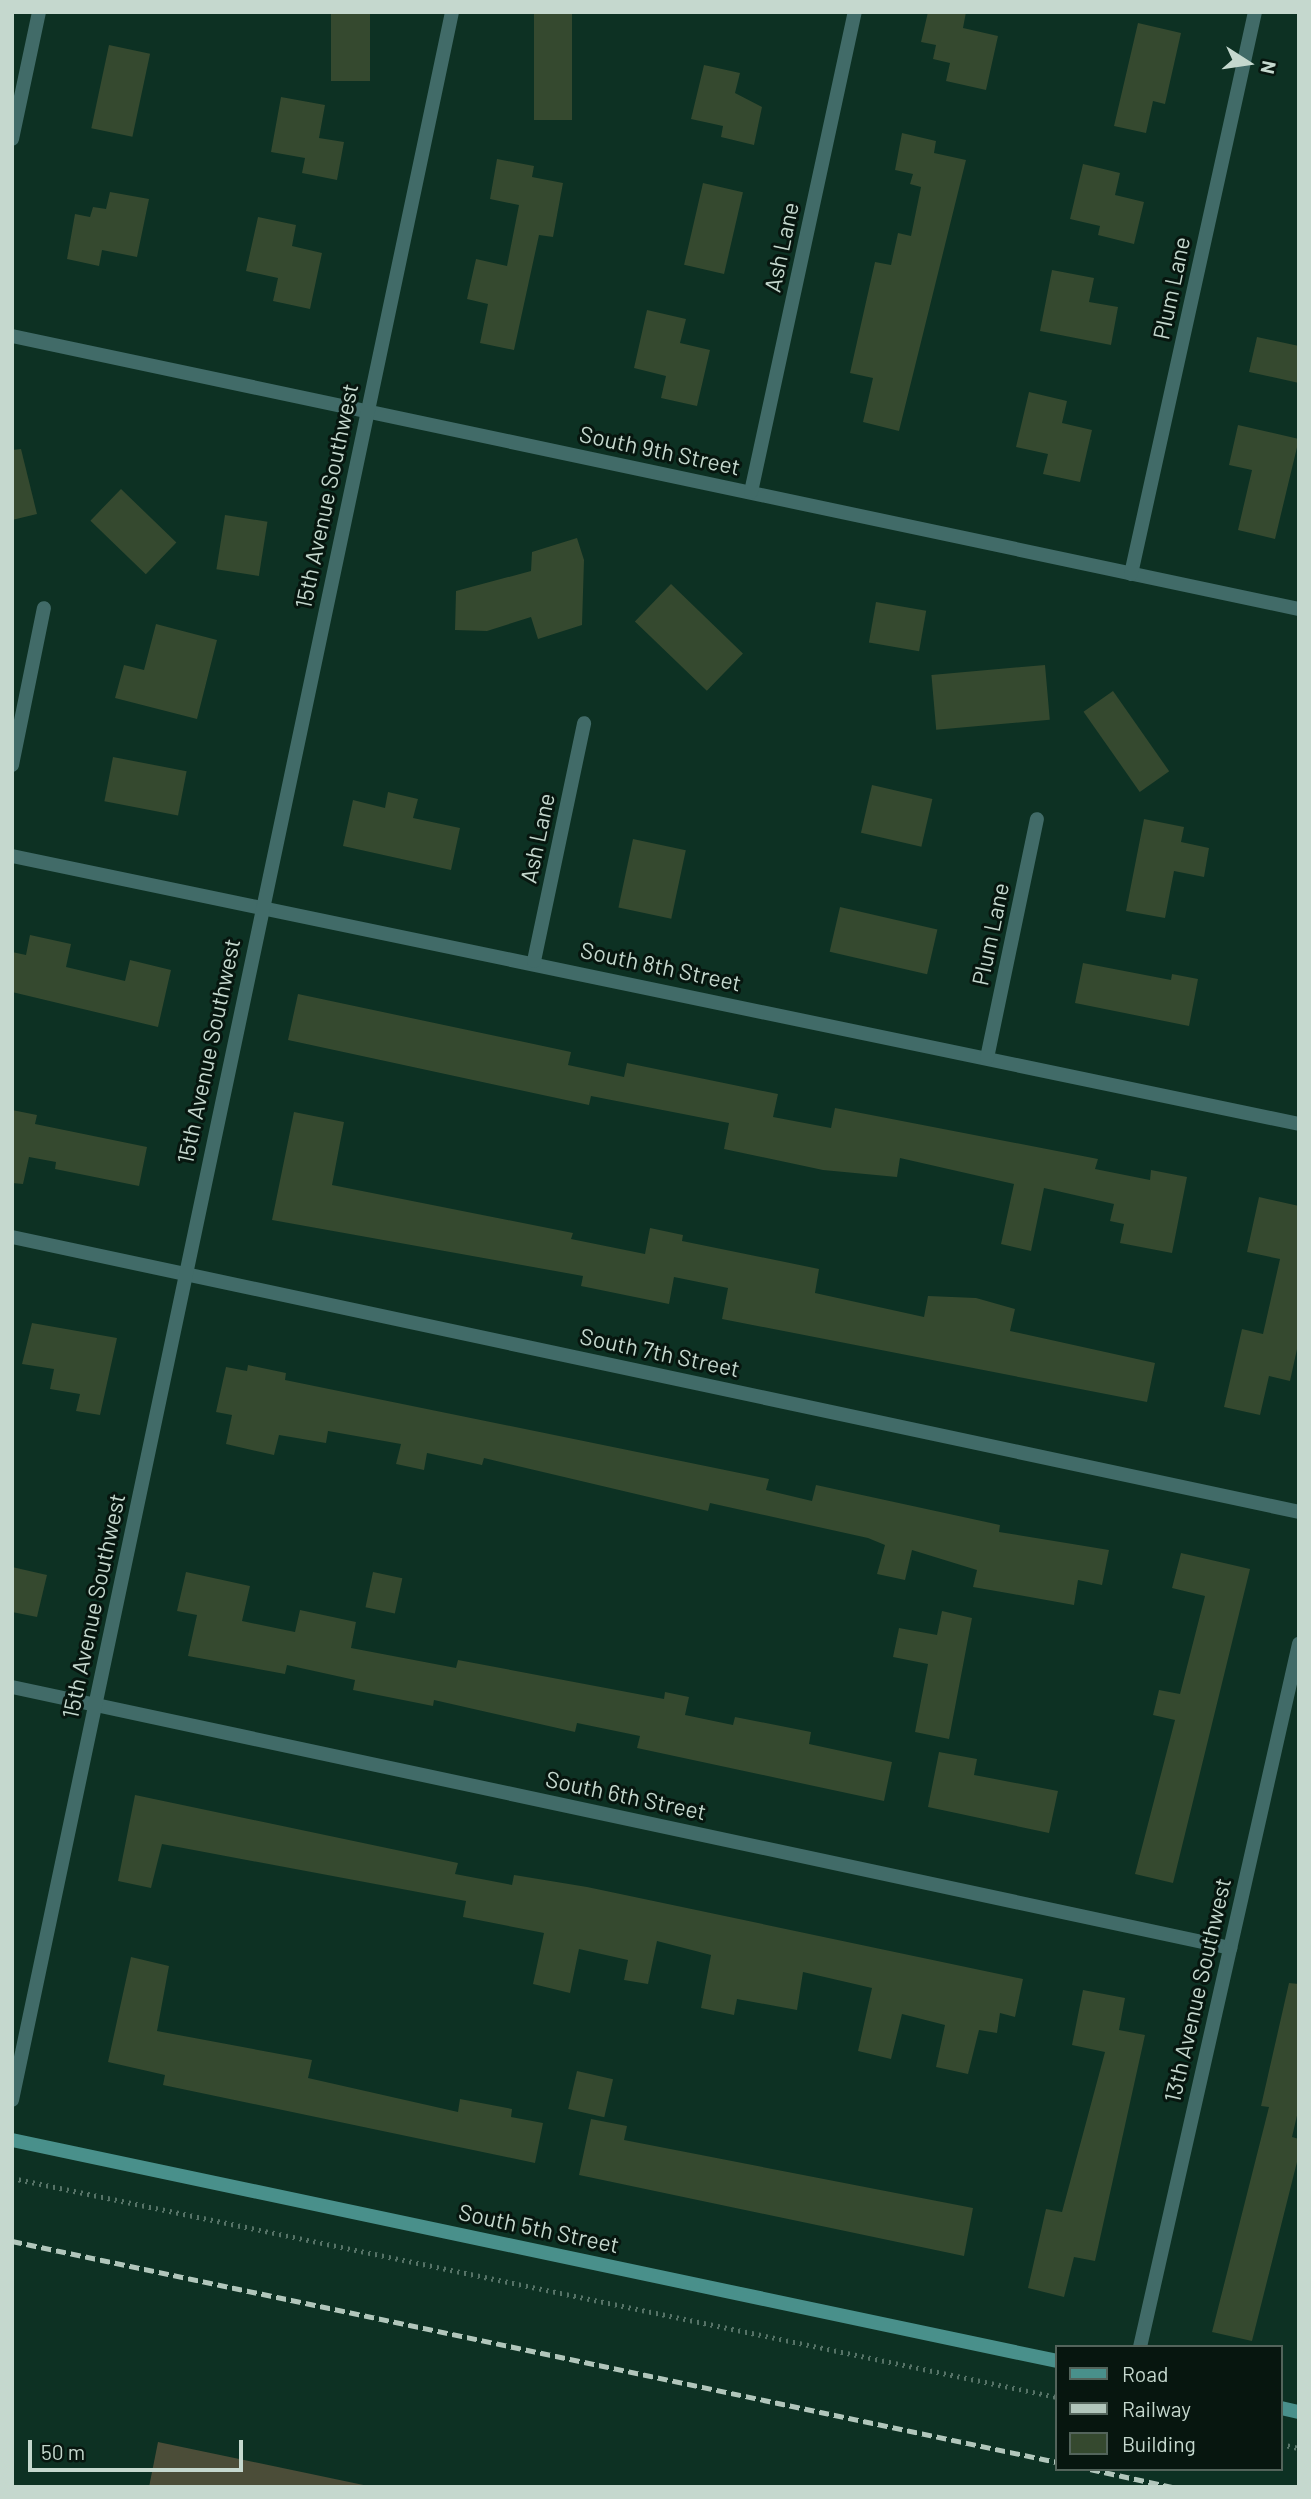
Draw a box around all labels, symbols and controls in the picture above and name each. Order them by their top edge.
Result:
north arrow [1213,28,1283,98]
text: N [1256,59,1282,76]
street label: Ash Lane [758,199,804,295]
street label: Plum Lane [1147,234,1195,342]
street label: 15th Avenue Southwest [289,381,363,611]
street label: South 9th Street [577,419,743,481]
street label: Ash Lane [514,790,560,886]
street label: Plum Lane [966,880,1014,988]
street label: South 8th Street [578,935,744,997]
street label: 15th Avenue Southwest [171,936,245,1166]
street label: South 7th Street [578,1322,742,1382]
street label: 15th Avenue Southwest [56,1491,130,1721]
street label: South 6th Street [543,1764,709,1826]
street label: 13th Avenue Southwest [1158,1875,1236,2105]
street label: South 5th Street [456,2197,622,2259]
legend [1056,2345,1283,2471]
text: Road [1122,2361,1168,2386]
text: Railway [1122,2396,1191,2421]
scale bar [32,2426,247,2470]
text: Building [1122,2431,1196,2456]
text: 50 m [41,2439,85,2464]

